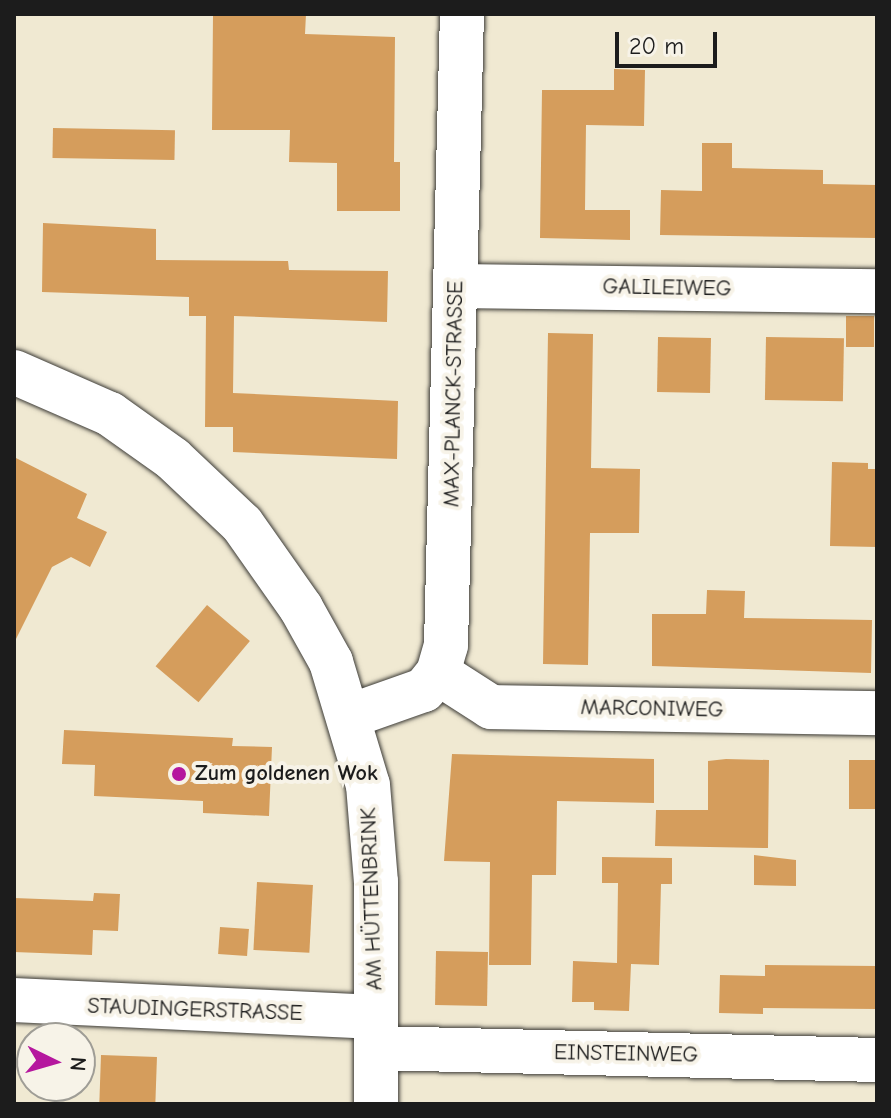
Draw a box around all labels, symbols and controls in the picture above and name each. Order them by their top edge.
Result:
scale bar [619,16,721,66]
text: 20 m [629,32,684,60]
street label: GALILEIWEG [602,274,732,302]
street label: MAX-PLANCK-STRASSE [439,281,469,507]
street label: MARCONIWEG [580,695,724,723]
place label: Zum goldenen Wok [195,761,378,787]
marker: Zum goldenen Wok [170,765,188,783]
street label: AM HÜTTENBRINK [356,807,388,991]
street label: STAUDINGERSTRASSE [87,993,303,1027]
north arrow [16,1022,96,1102]
street label: EINSTEINWEG [554,1040,698,1068]
text: N [64,1056,91,1072]

